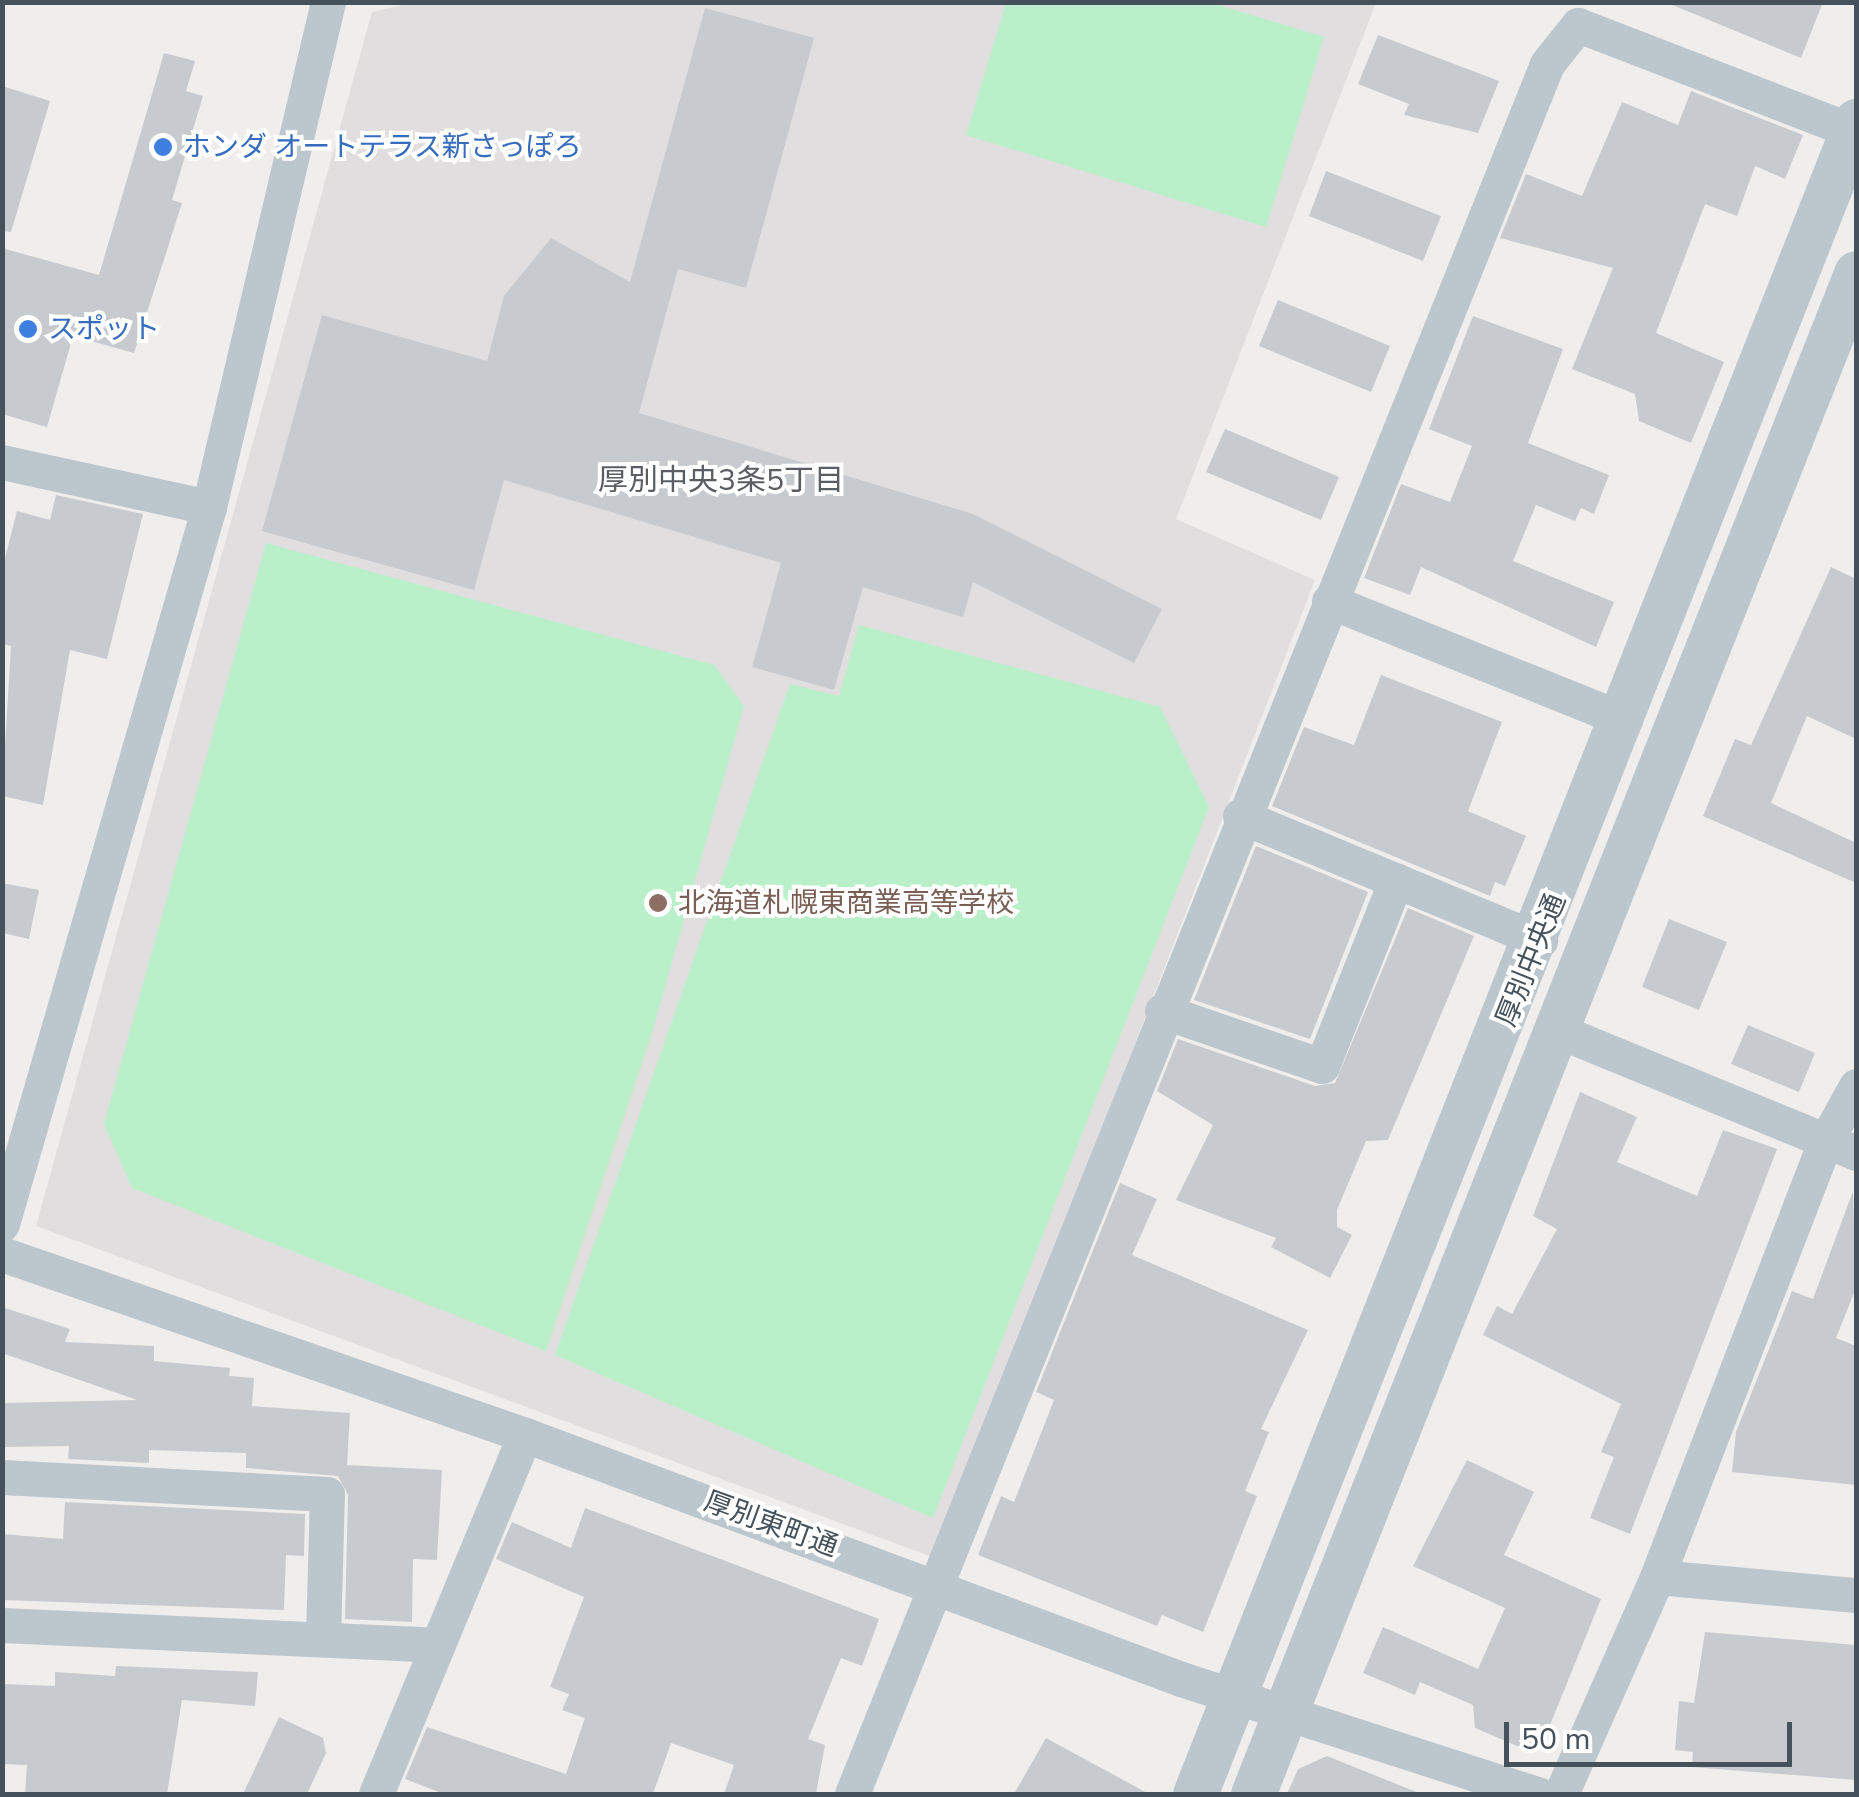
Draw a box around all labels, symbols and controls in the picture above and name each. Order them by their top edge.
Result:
place label: ホンダ オートテラス新さっぽろ [183,130,582,164]
marker: ホンダ オートテラス新さっぽろ [152,136,174,158]
place label: スポット [48,312,160,346]
marker: スポット [17,318,39,340]
district label: 厚別中央3条5丁目 [598,463,844,499]
place label: 北海道札幌東商業高等学校 [678,886,1014,920]
street label: 厚別中央通 [1489,889,1573,1031]
marker: 北海道札幌東商業高等学校 [647,892,669,914]
street label: 厚別東町通 [699,1484,843,1564]
scale bar [1509,1702,1796,1764]
text: 50 m [1521,1719,1590,1760]

